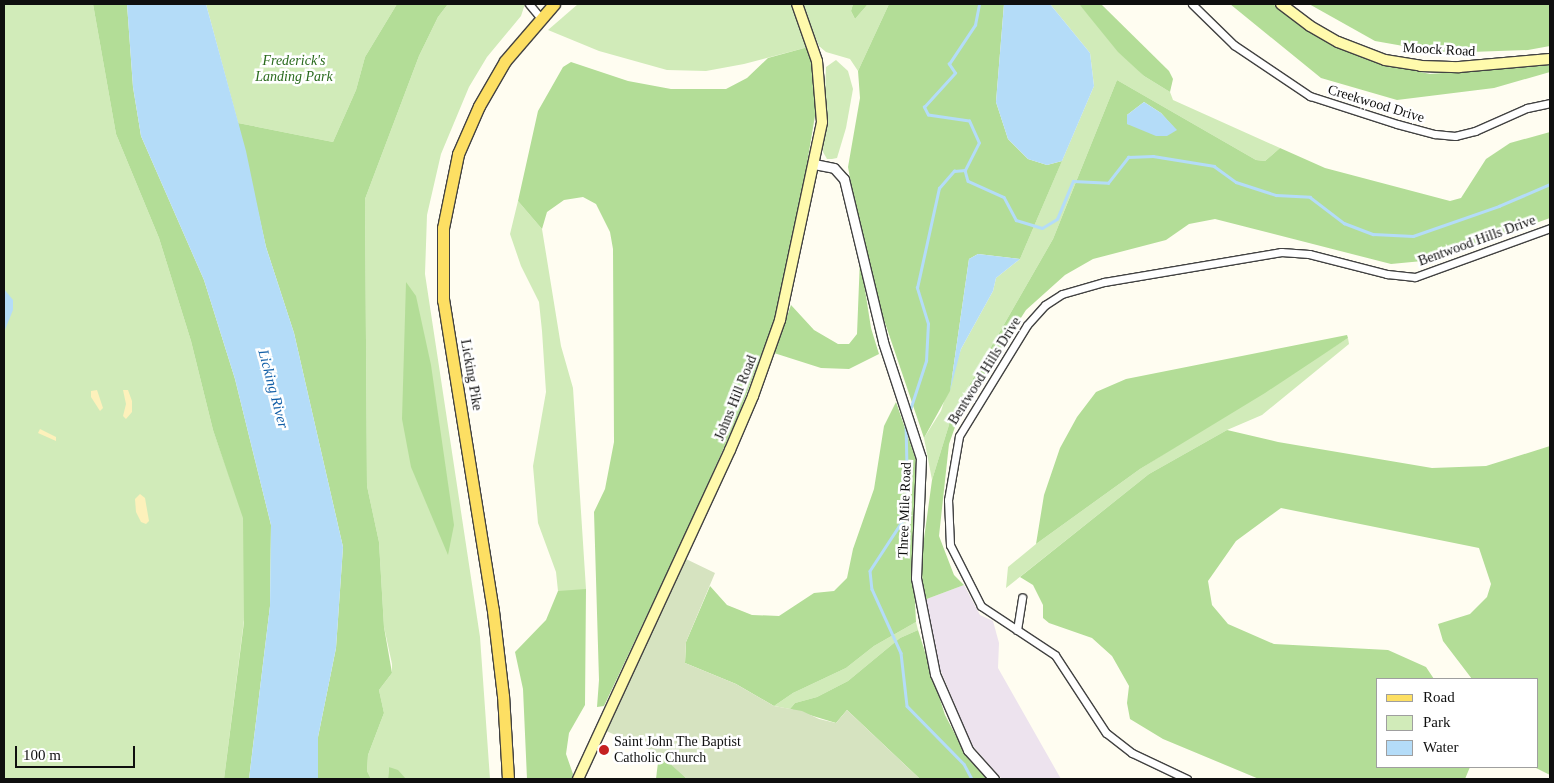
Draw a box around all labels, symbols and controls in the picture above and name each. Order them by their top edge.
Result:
street label: Moock Road [1402,40,1476,60]
park label: Frederick's Landing Park [255,53,333,85]
street label: Creekwood Drive [1326,81,1426,127]
street label: Bentwood Hills Drive [1416,212,1538,270]
street label: Bentwood Hills Drive [945,314,1025,428]
street label: Licking Pike [456,338,486,412]
water label: Licking River [254,347,292,431]
street label: Johns Hill Road [711,353,761,443]
street label: Three Mile Road [895,462,915,558]
legend [1376,678,1539,768]
text: Road [1423,689,1455,705]
text: Park [1423,714,1451,730]
place label: Saint John The Baptist Catholic Church [614,734,741,766]
scale bar [18,736,138,768]
text: Water [1423,739,1458,755]
marker: Saint John The Baptist Catholic Church [598,744,610,756]
text: 100 m [23,747,61,763]

